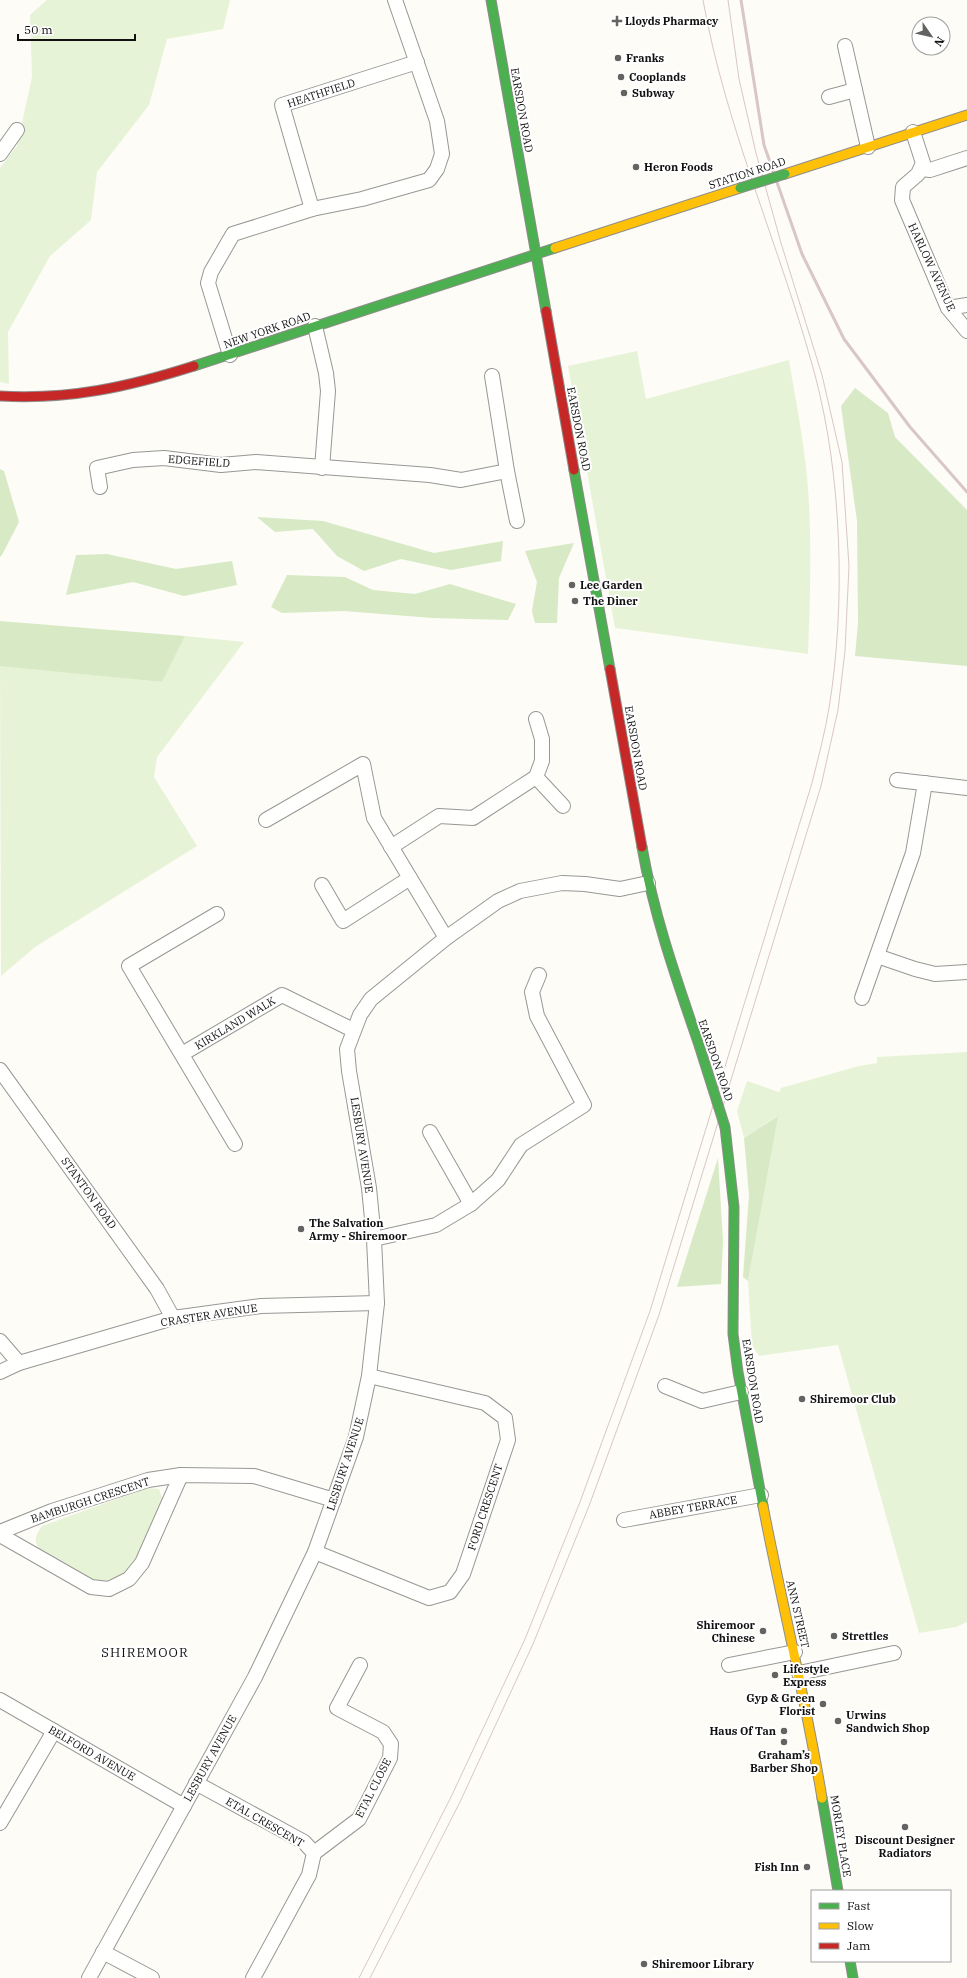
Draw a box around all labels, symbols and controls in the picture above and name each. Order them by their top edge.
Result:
place label: Lloyds Pharmacy [625,14,719,28]
scale bar [18,16,135,42]
marker: Lloyds Pharmacy [612,16,622,26]
north arrow [911,16,951,56]
text: 50 m [24,22,53,37]
text: N [931,34,948,49]
place label: Franks [626,51,664,65]
marker: Franks [613,53,623,63]
street label: EARSDON ROAD [508,67,536,154]
place label: Cooplands [629,70,686,84]
marker: Cooplands [616,72,626,82]
street label: HEATHFIELD [285,75,357,111]
place label: Subway [632,86,675,100]
marker: Subway [619,88,629,98]
street label: STATION ROAD [707,154,787,192]
place label: Heron Foods [644,160,713,174]
marker: Heron Foods [631,162,641,172]
street label: HARLOW AVENUE [905,221,959,313]
street label: NEW YORK ROAD [222,308,313,351]
street label: EARSDON ROAD [564,386,594,473]
street label: EDGEFIELD [168,452,231,470]
place label: Lee Garden [580,578,643,592]
marker: Lee Garden [567,580,577,590]
place label: The Diner [583,594,638,608]
marker: The Diner [570,596,580,606]
street label: EARSDON ROAD [622,705,650,792]
street label: KIRKLAND WALK [192,993,278,1053]
street label: EARSDON ROAD [695,1017,737,1103]
street label: LESBURY AVENUE [347,1096,377,1194]
street label: STANTON ROAD [58,1154,120,1232]
place label: The Salvation Army - Shiremoor [309,1216,407,1243]
marker: The Salvation Army - Shiremoor [296,1224,306,1234]
street label: CRASTER AVENUE [160,1300,258,1330]
street label: EARSDON ROAD [739,1338,767,1425]
place label: Shiremoor Club [810,1392,896,1406]
marker: Shiremoor Club [797,1394,807,1404]
street label: LESBURY AVENUE [323,1416,367,1512]
street label: FORD CRESCENT [464,1462,506,1552]
street label: BAMBURGH CRESCENT [29,1474,151,1526]
street label: ABBEY TERRACE [648,1492,738,1522]
street label: ANN STREET [783,1579,813,1649]
place label: Shiremoor Chinese [697,1618,756,1645]
marker: Shiremoor Chinese [758,1626,768,1636]
place label: Strettles [842,1629,889,1643]
marker: Strettles [829,1631,839,1641]
district label: SHIREMOOR [101,1644,189,1661]
place label: Lifestyle Express [783,1662,829,1689]
marker: Lifestyle Express [770,1670,780,1680]
place label: Gyp & Green Florist [746,1691,815,1718]
marker: Gyp & Green Florist [818,1699,828,1709]
place label: Urwins Sandwich Shop [846,1708,930,1735]
street label: LESBURY AVENUE [180,1712,240,1804]
marker: Urwins Sandwich Shop [833,1716,843,1726]
street label: BELFORD AVENUE [46,1722,138,1784]
place label: Haus Of Tan [709,1724,776,1738]
marker: Haus Of Tan [779,1726,789,1736]
marker: Graham’s Barber Shop [779,1737,789,1747]
place label: Graham’s Barber Shop [750,1748,818,1775]
street label: ETAL CLOSE [352,1756,394,1820]
street label: ETAL CRESCENT [223,1794,307,1850]
street label: MORLEY PLACE [828,1794,854,1878]
marker: Discount Designer Radiators [900,1822,910,1832]
place label: Discount Designer Radiators [855,1833,956,1860]
place label: Fish Inn [754,1860,799,1874]
marker: Fish Inn [802,1862,812,1872]
legend [811,1890,951,1962]
text: Fast [847,1898,871,1913]
text: Slow [847,1918,874,1933]
text: Jam [847,1938,871,1953]
place label: Shiremoor Library [652,1957,755,1971]
marker: Shiremoor Library [639,1959,649,1969]

